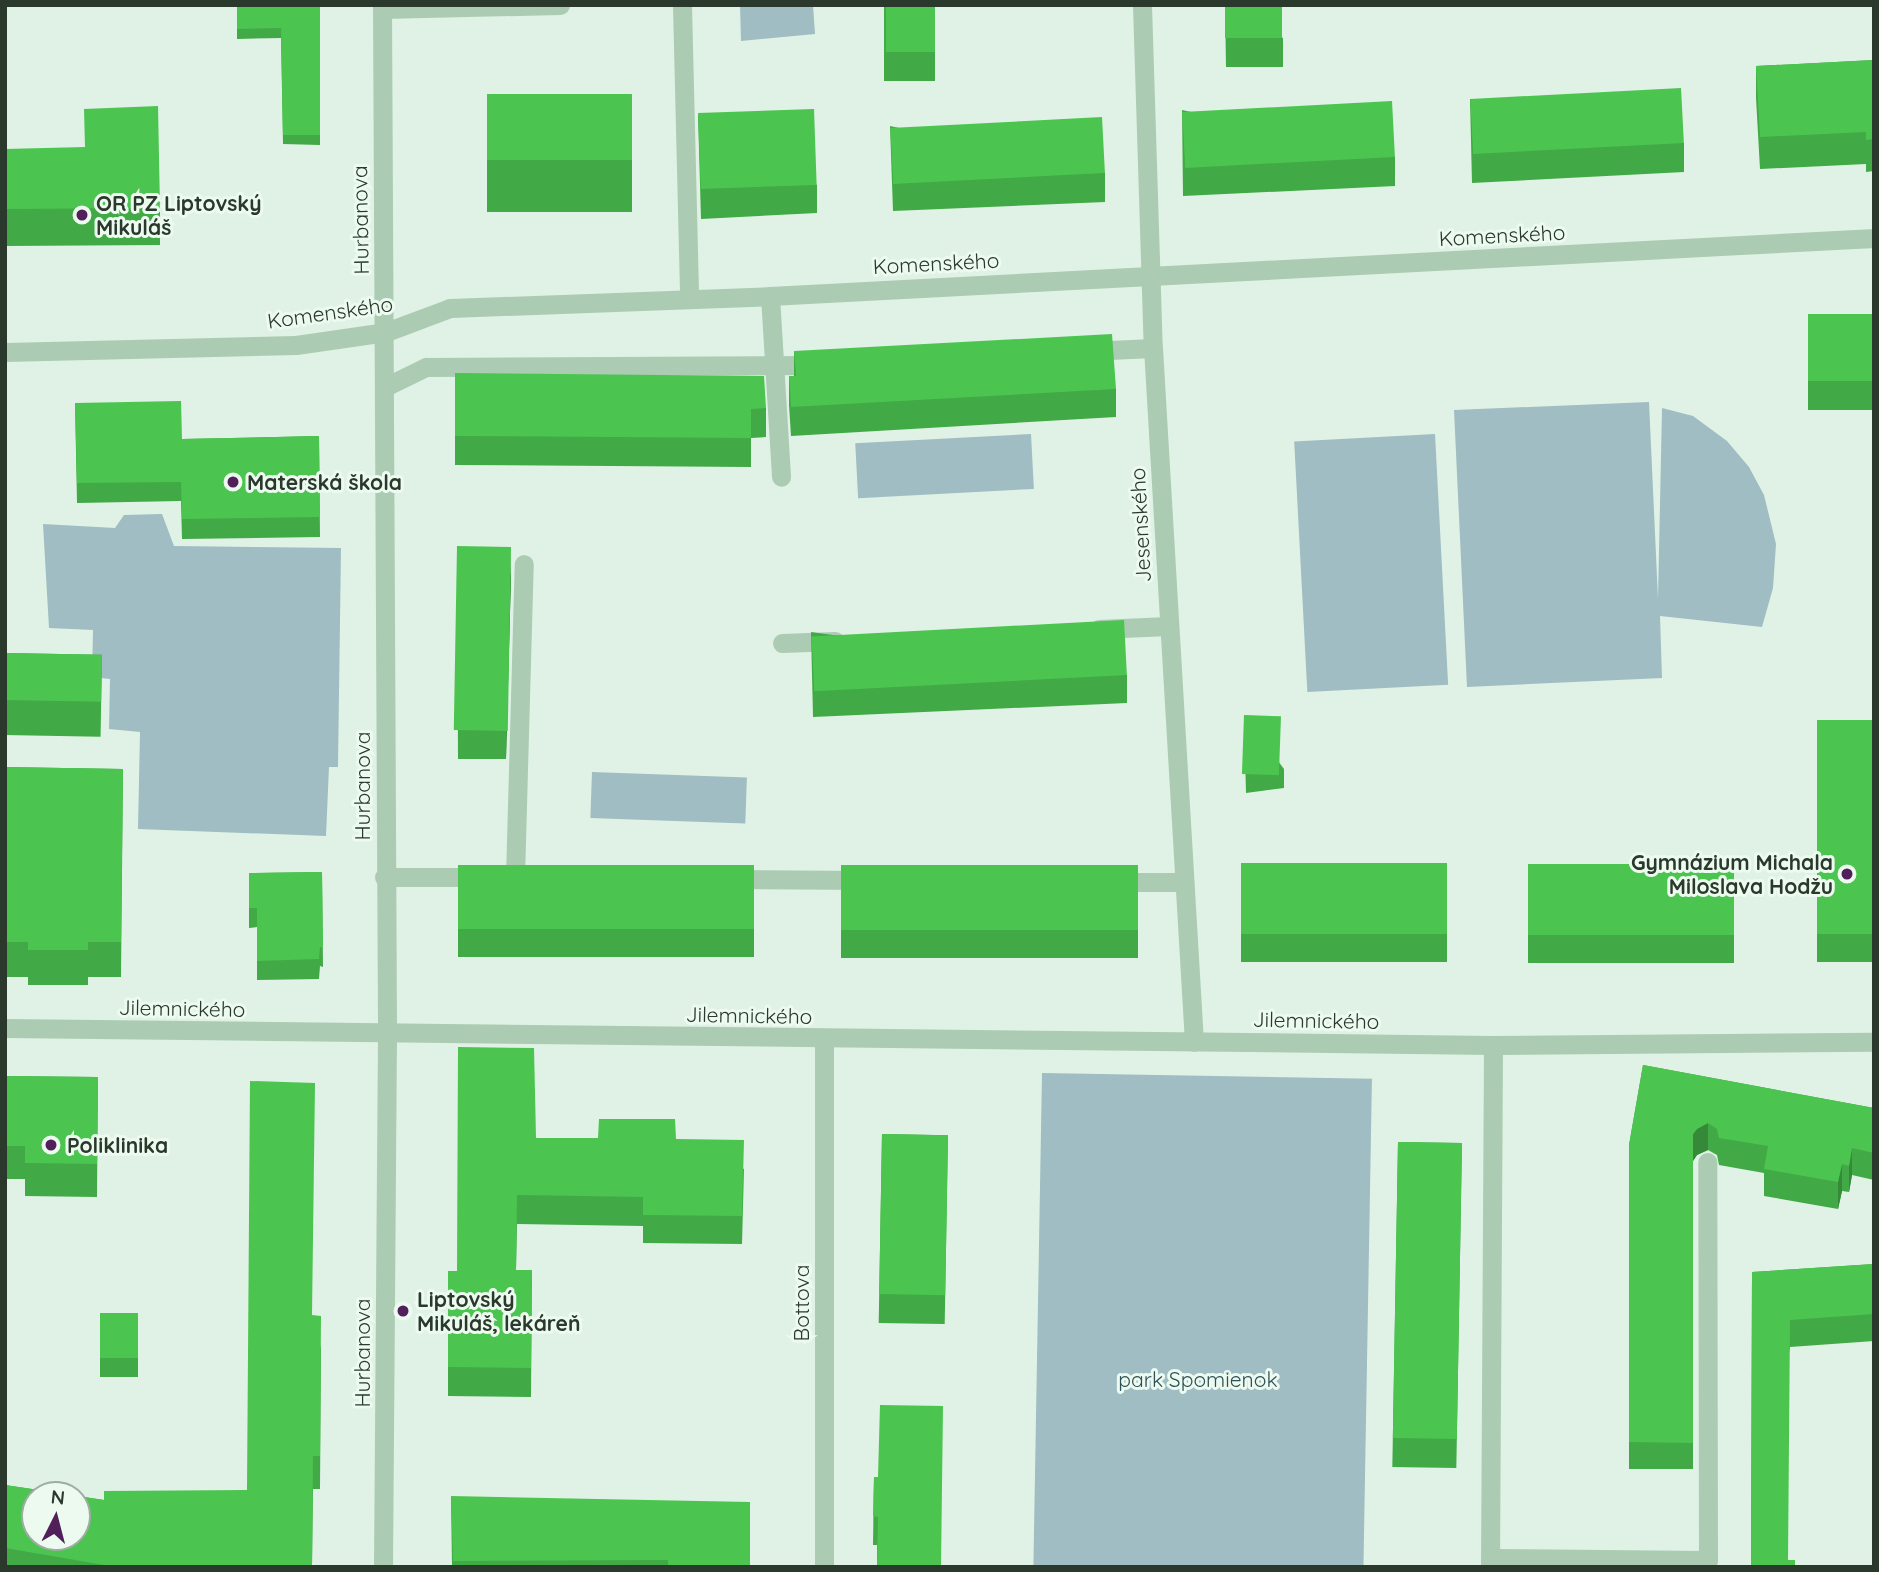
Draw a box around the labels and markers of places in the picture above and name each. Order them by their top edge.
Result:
place label: OR PZ Liptovský Mikuláš [96,190,262,240]
marker: OR PZ Liptovský Mikuláš [74,207,90,223]
place label: Materská škola [247,469,402,495]
marker: Materská škola [225,474,241,490]
place label: Gymnázium Michala Miloslava Hodžu [1631,849,1833,899]
marker: Gymnázium Michala Miloslava Hodžu [1839,866,1855,882]
place label: Poliklinika [67,1132,168,1158]
marker: Poliklinika [41,1135,61,1155]
place label: Liptovský Mikuláš, lekáreň [417,1286,580,1336]
marker: Liptovský Mikuláš, lekáreň [395,1303,411,1319]

